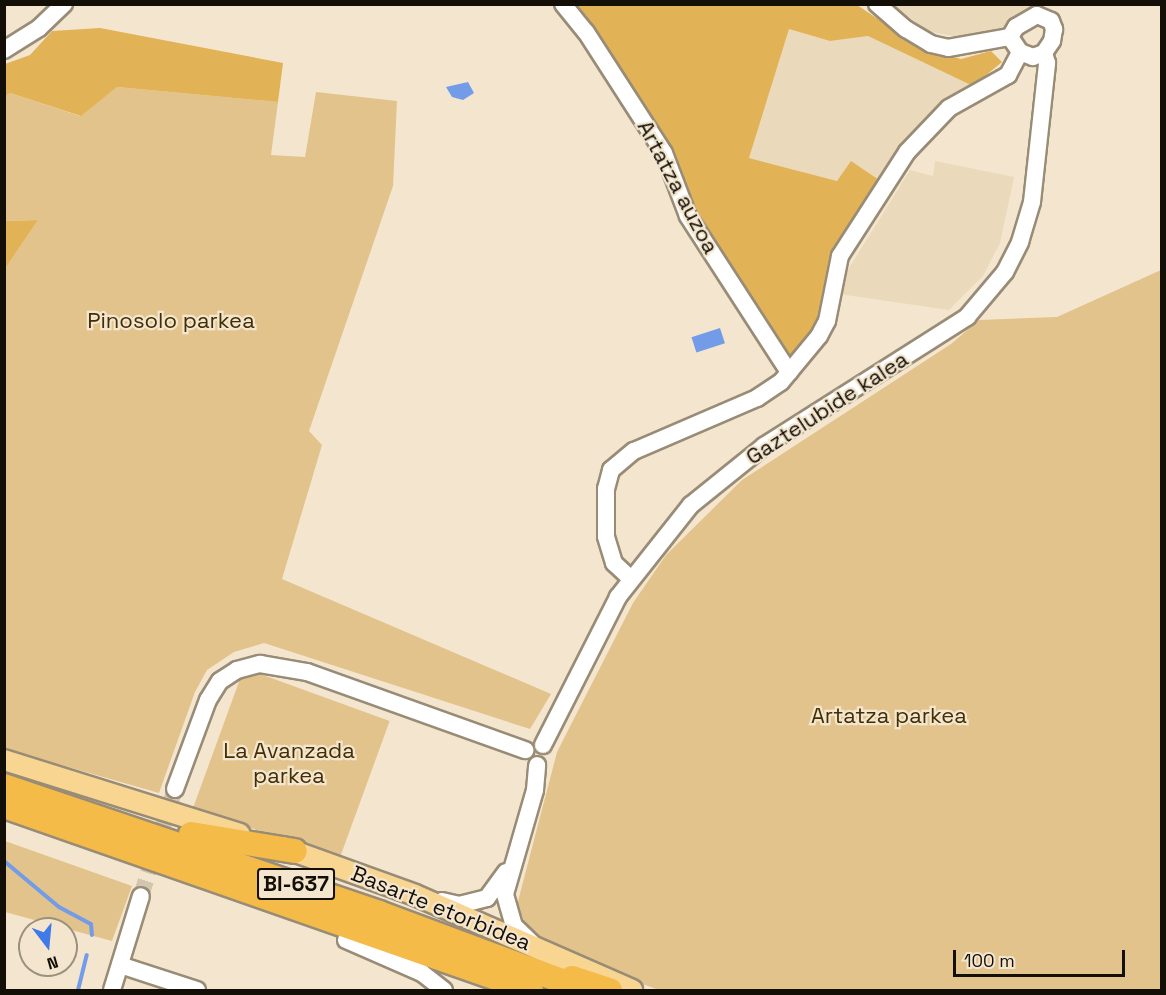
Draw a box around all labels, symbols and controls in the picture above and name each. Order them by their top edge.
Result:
street label: Artatza auzoa [632,116,724,258]
park label: Pinosolo parkea [87,308,255,334]
street label: Gaztelubide kalea [741,346,913,470]
park label: Artatza parkea [811,703,967,729]
park label: La Avanzada parkea [223,737,355,788]
street label: Basarte etorbidea [347,860,535,956]
road number: BI-637 [257,866,335,902]
north arrow [18,917,78,977]
scale bar [956,938,1128,976]
text: 100 m [964,949,1015,972]
text: N [45,951,61,974]

